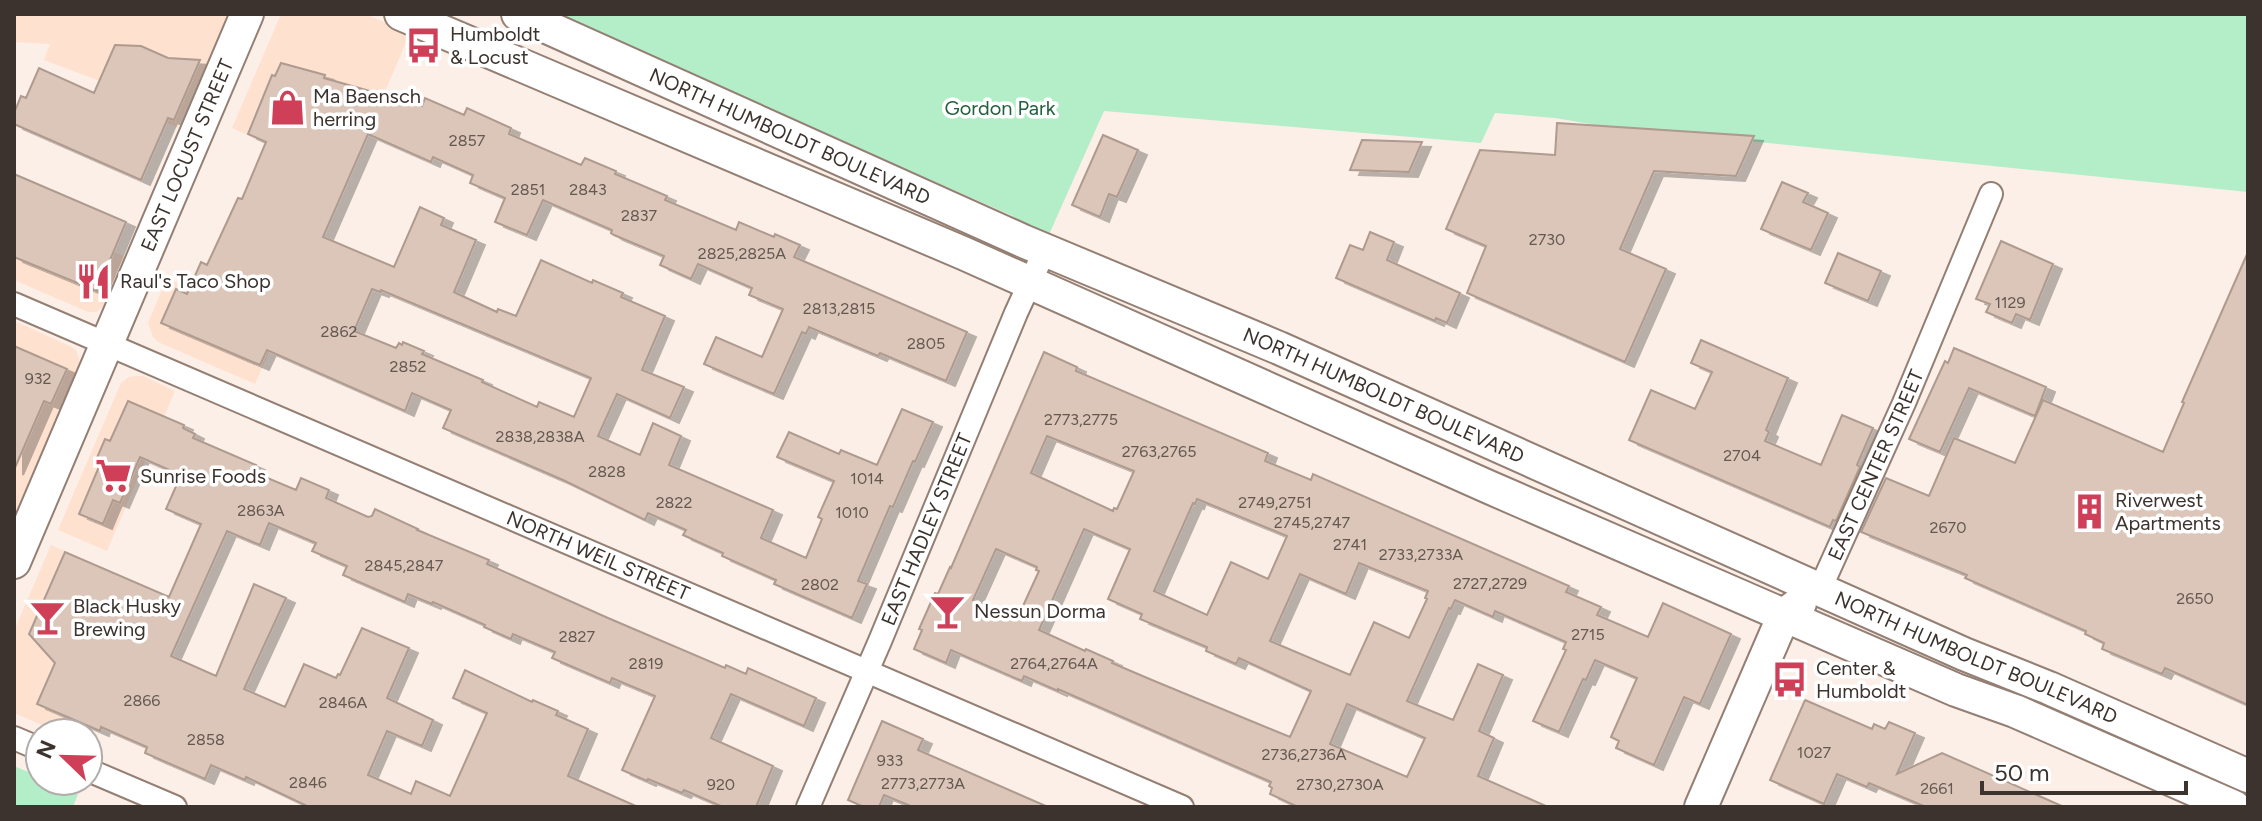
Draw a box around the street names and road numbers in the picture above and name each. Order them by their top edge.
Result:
street label: EAST LOCUST STREET [135,55,238,255]
street label: NORTH HUMBOLDT BOULEVARD [646,63,934,210]
street label: NORTH HUMBOLDT BOULEVARD [1239,322,1528,468]
street label: EAST CENTER STREET [1823,366,1929,564]
street label: EAST HADLEY STREET [876,429,977,629]
street label: NORTH WEIL STREET [503,506,693,606]
street label: NORTH HUMBOLDT BOULEVARD [1831,586,2121,729]

